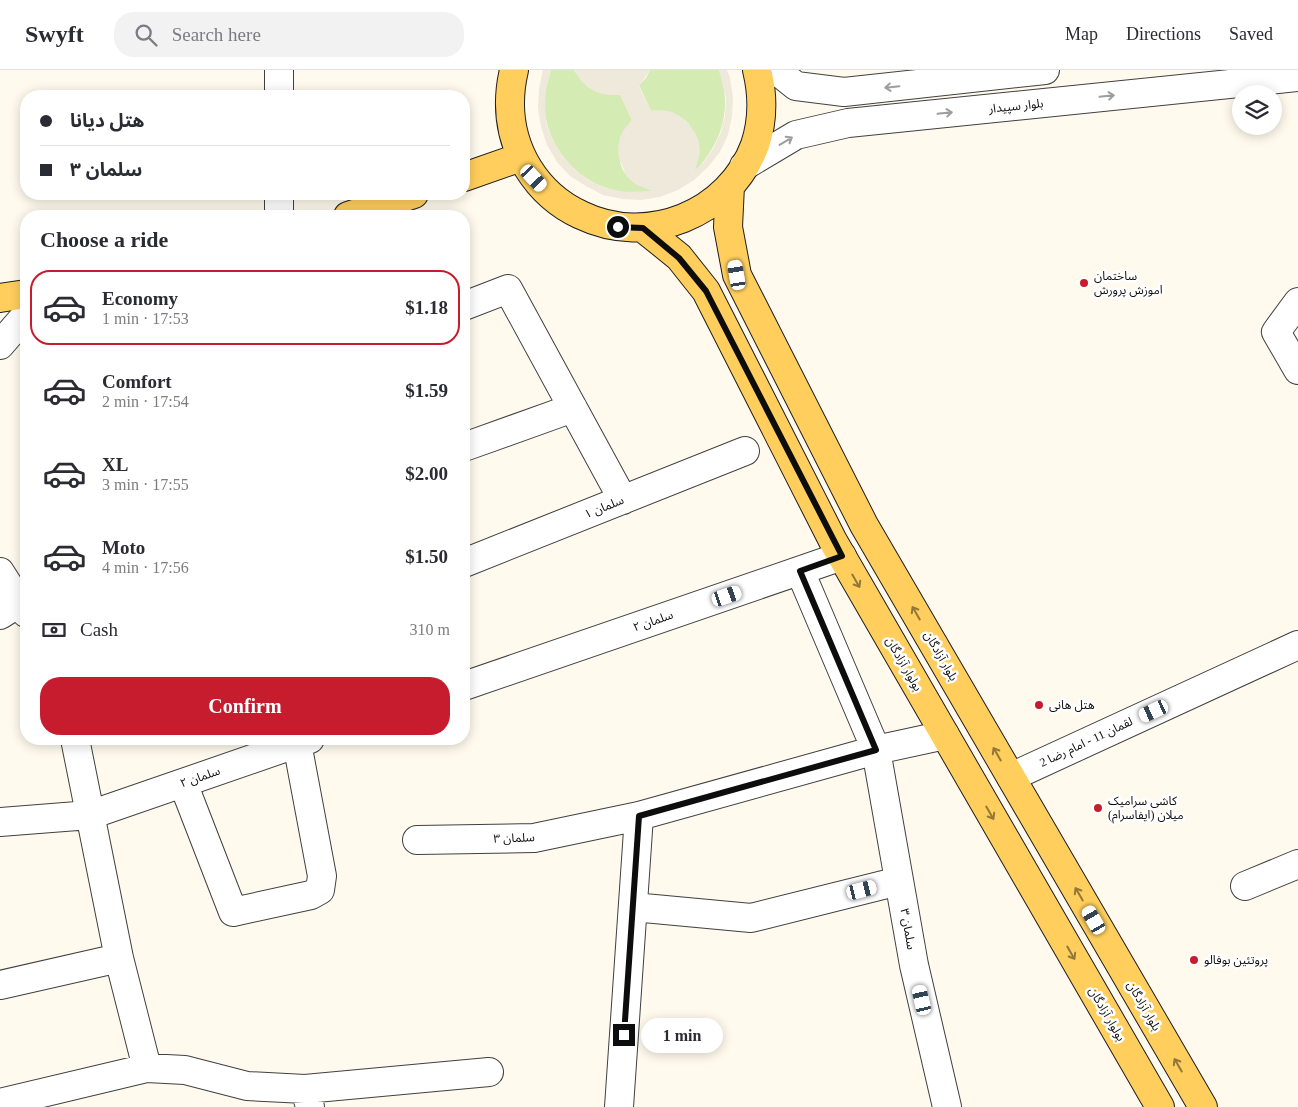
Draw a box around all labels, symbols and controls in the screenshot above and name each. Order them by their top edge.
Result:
search box [114,12,464,57]
text: Swyft [25,21,84,47]
icon: search [132,21,160,49]
text: Search here [172,24,261,45]
text: Map [1065,24,1098,44]
text: Directions [1126,24,1201,44]
text: Saved [1229,24,1273,44]
one-way arrow [884,82,900,92]
map controls [1232,85,1282,135]
button: layers [1232,85,1282,135]
one-way arrow [1098,91,1114,101]
street label: بلوار سپیدار [987,96,1044,117]
one-way arrow [937,108,953,118]
text: هتل دیانا [70,110,144,131]
one-way arrow [779,136,793,146]
text: سلمان ۳ [70,159,142,180]
car [518,162,549,194]
route start [607,216,629,238]
text: Choose a ride [40,227,168,252]
car [727,259,746,291]
place label: ساختمان اموزش پرورش [1094,269,1163,298]
marker: ساختمان اموزش پرورش [1078,277,1090,289]
icon: car [42,285,87,330]
text: Economy [102,288,178,309]
text: $1.18 [405,297,448,318]
text: 1 min · 17:53 [102,310,189,327]
icon: car [42,368,87,413]
text: Comfort [102,371,172,392]
text: $1.59 [405,380,448,401]
text: 2 min · 17:54 [102,393,189,410]
icon: car [42,451,87,496]
text: XL [102,454,128,475]
text: $2.00 [405,463,448,484]
text: 3 min · 17:55 [102,476,189,493]
street label: سلمان ۱ [582,493,626,521]
icon: car [42,534,87,579]
text: Moto [102,537,145,558]
text: $1.50 [405,546,448,567]
text: 4 min · 17:56 [102,559,189,576]
one-way arrow [852,573,862,587]
car [710,584,743,608]
one-way arrow [910,607,920,621]
street label: سلمان ۲ [631,608,675,634]
icon: cash [40,616,68,644]
text: Cash [80,619,118,640]
text: 310 m [410,621,450,638]
street label: بلوار آزادگان [921,629,961,683]
street label: بولوار آزادگان [883,634,925,694]
button: Confirm [40,677,450,735]
place label: هتل هانی [1049,698,1095,712]
car [1137,698,1170,724]
marker: هتل هانی [1033,699,1045,711]
street label: لقمان 11 - امام رضا 2 [1037,714,1136,772]
one-way arrow [992,747,1002,761]
street label: سلمان ۲ [178,764,222,790]
place label: کاشی سرامیک میلان (ایفاسرام) [1108,794,1184,824]
marker: کاشی سرامیک میلان (ایفاسرام) [1092,802,1104,814]
one-way arrow [985,805,995,820]
street label: سلمان ۳ [493,830,535,846]
car [845,879,878,901]
one-way arrow [1073,888,1083,902]
car [1080,903,1107,937]
street label: سلمان ۳ [898,907,918,951]
one-way arrow [1067,946,1077,960]
place label: پروتئین بوفالو [1204,953,1268,968]
marker: پروتئین بوفالو [1188,954,1200,966]
street label: بلوار آزادگان [1124,979,1164,1033]
car [911,984,932,1016]
street label: بولوار آزادگان [1086,984,1128,1044]
callout: 1 min [642,1018,724,1052]
route end [613,1024,635,1046]
text: 1 min [663,1027,701,1044]
one-way arrow [1173,1058,1183,1072]

